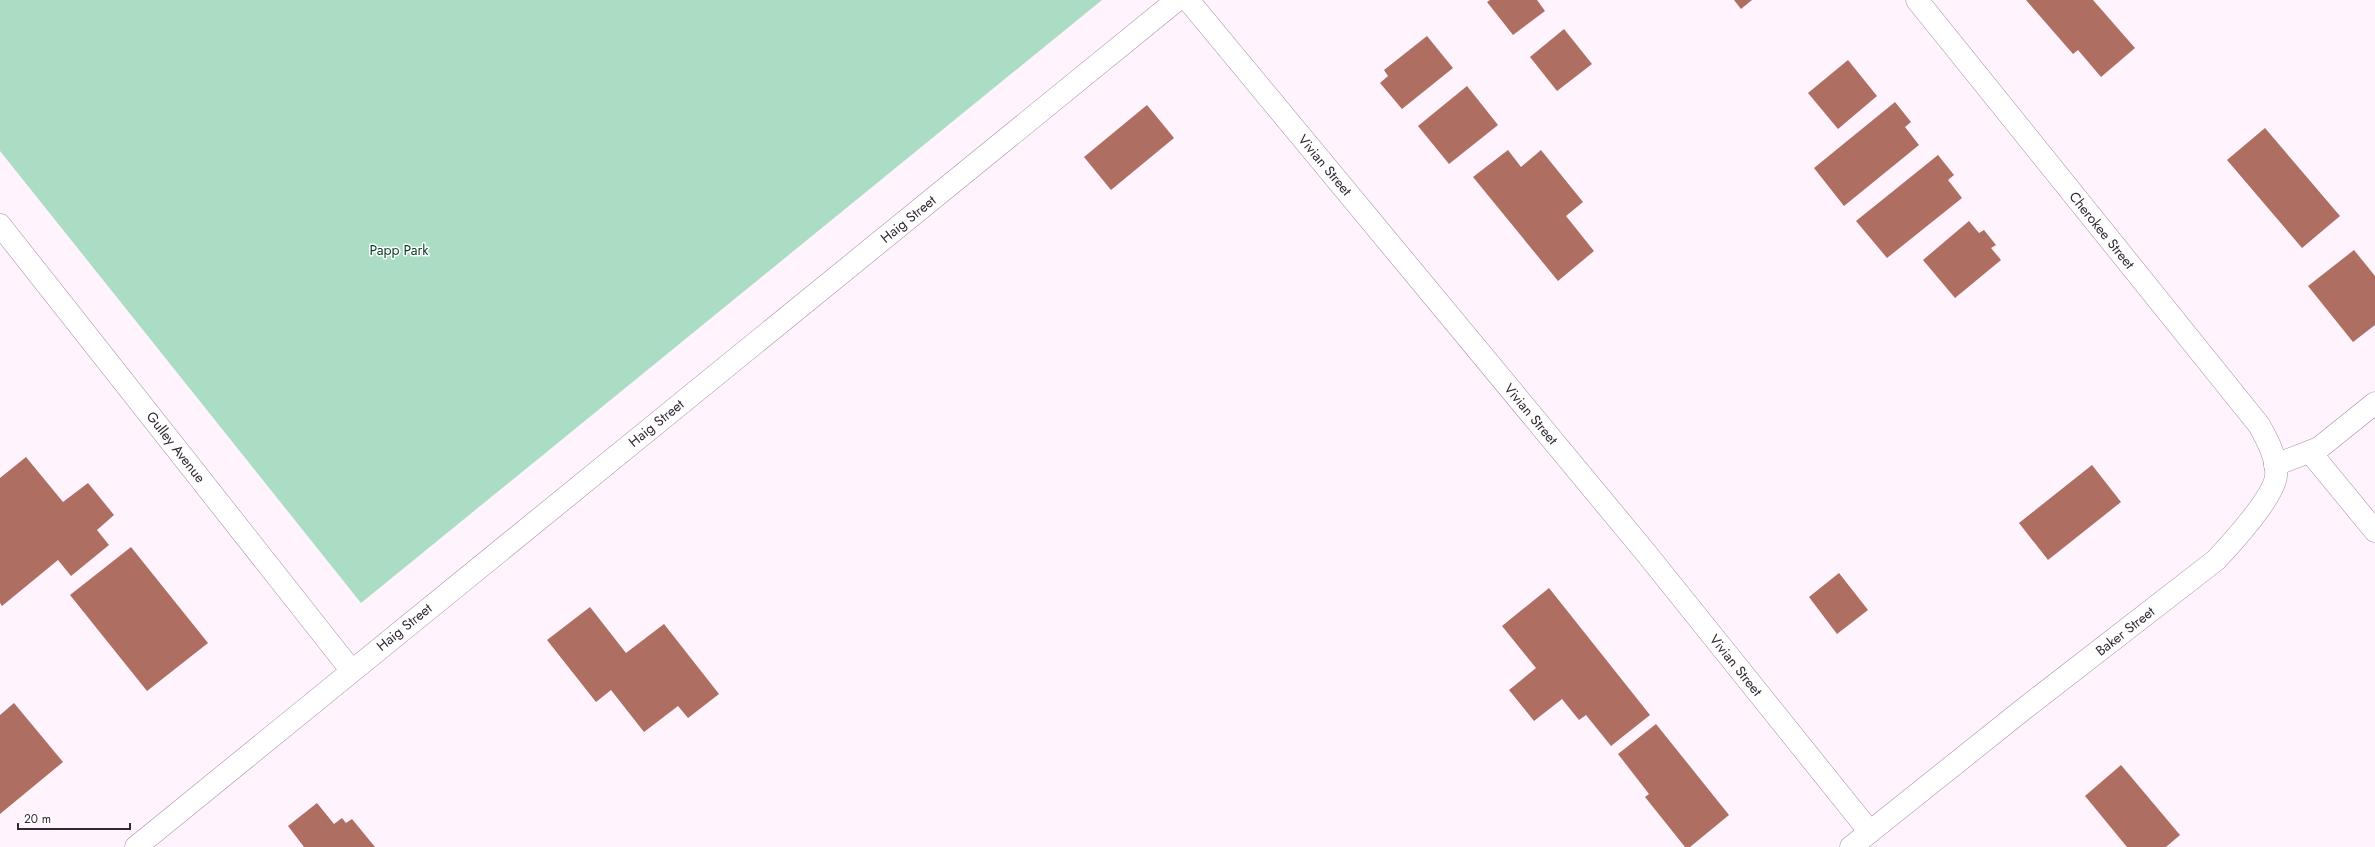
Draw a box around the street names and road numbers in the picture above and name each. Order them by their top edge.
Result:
street label: Vivian Street [1293,130,1357,200]
street label: Cherokee Street [2065,187,2140,273]
street label: Haig Street [876,190,940,248]
street label: Vivian Street [1499,379,1563,449]
street label: Haig Street [624,394,688,452]
street label: Gulley Avenue [142,407,210,487]
street label: Haig Street [372,598,436,656]
street label: Baker Street [2091,601,2159,660]
street label: Vivian Street [1705,630,1768,701]

